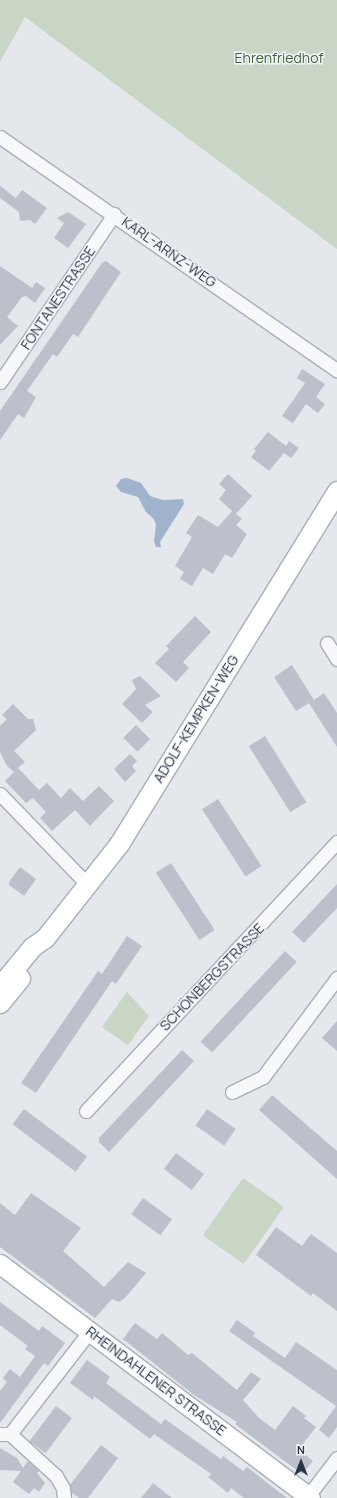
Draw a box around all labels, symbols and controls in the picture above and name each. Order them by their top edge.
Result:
park label: Ehrenfriedhof [235,50,323,66]
street label: KARL-ARNZ-WEG [119,213,219,291]
street label: FONTANESTRASSE [17,243,99,353]
street label: ADOLF-KEMPKEN-WEG [150,652,242,786]
street label: SCHÖNBERGSTRASSE [156,920,268,1034]
street label: RHEINDAHLENER STRASSE [83,1323,229,1439]
north arrow [281,1442,321,1482]
text: N [297,1442,305,1457]

